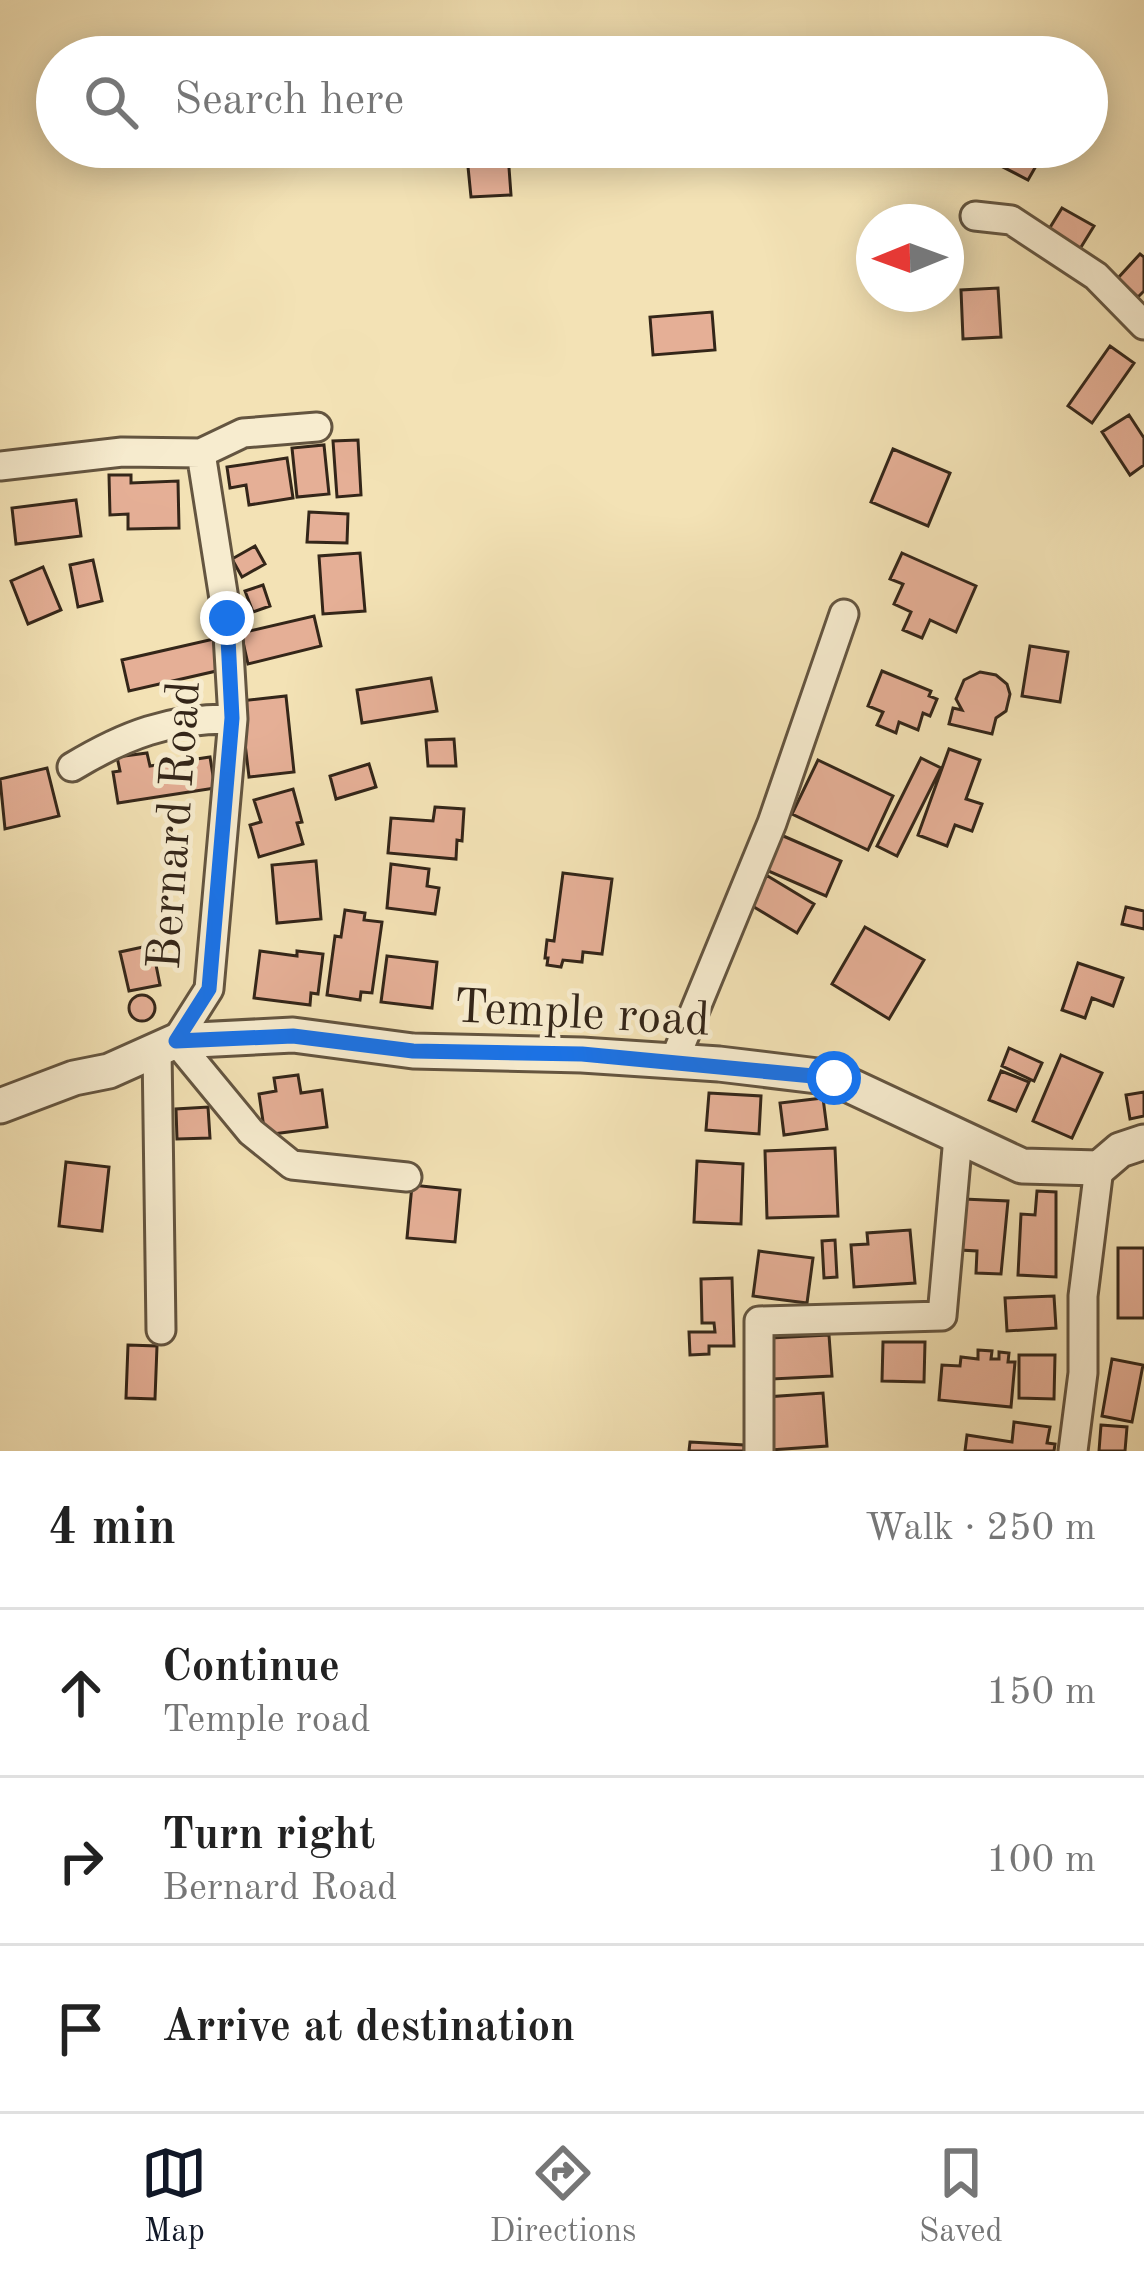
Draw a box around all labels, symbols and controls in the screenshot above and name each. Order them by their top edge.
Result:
search box [36,36,1108,168]
icon: search [78,69,144,135]
text: Search here [174,79,404,124]
north arrow [856,204,964,312]
route end [200,591,254,645]
street label: Bernard Road [142,679,210,971]
street label: Temple road [452,984,711,1046]
route start [807,1051,861,1105]
text: 4 min [48,1504,176,1555]
text: Walk · 250 m [865,1509,1096,1548]
text: Continue [162,1646,340,1691]
icon: ahead [48,1660,114,1726]
text: 150 m [986,1673,1096,1712]
text: Temple road [162,1701,371,1740]
text: Turn right [162,1814,375,1859]
icon: right [48,1828,114,1894]
text: 100 m [986,1841,1096,1880]
text: Bernard Road [162,1869,397,1908]
icon: arrive [48,1996,114,2062]
text: Arrive at destination [162,2006,575,2051]
tab: Map [141,2140,207,2253]
tab: Directions [490,2140,636,2253]
tab: Saved [919,2140,1003,2253]

